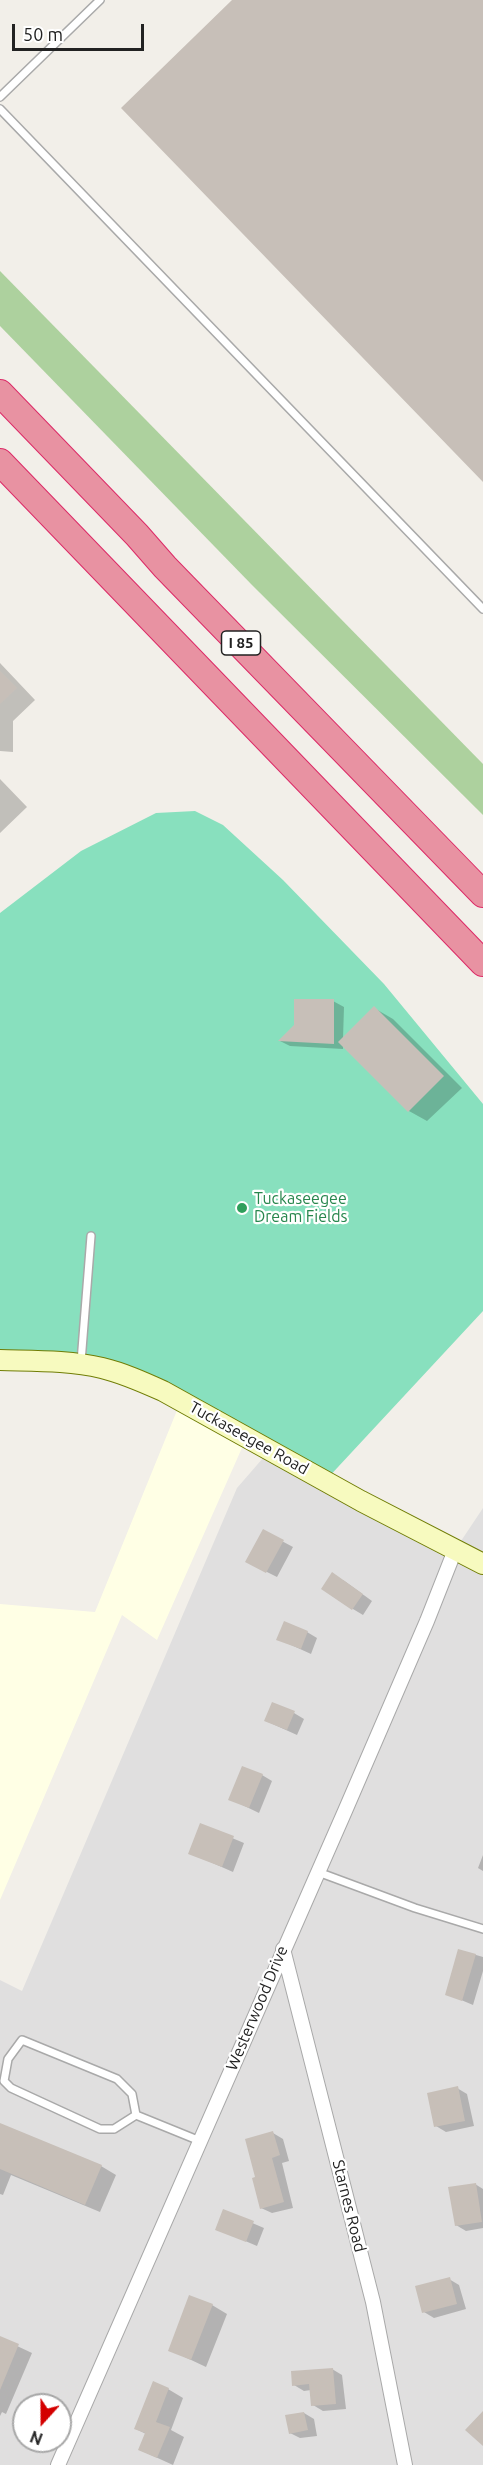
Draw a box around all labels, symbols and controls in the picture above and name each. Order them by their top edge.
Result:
scale bar [15,12,147,50]
text: 50 m [23,24,63,44]
road number: I 85 [222,631,260,655]
place label: Tuckaseegee Dream Fields [254,1189,348,1227]
marker: Tuckaseegee Dream Fields [235,1201,249,1215]
street label: Tuckaseegee Road [186,1397,312,1479]
street label: Westerwood Drive [222,1943,292,2073]
street label: Starnes Road [328,2158,370,2254]
north arrow [12,2393,72,2453]
text: N [27,2427,45,2448]

